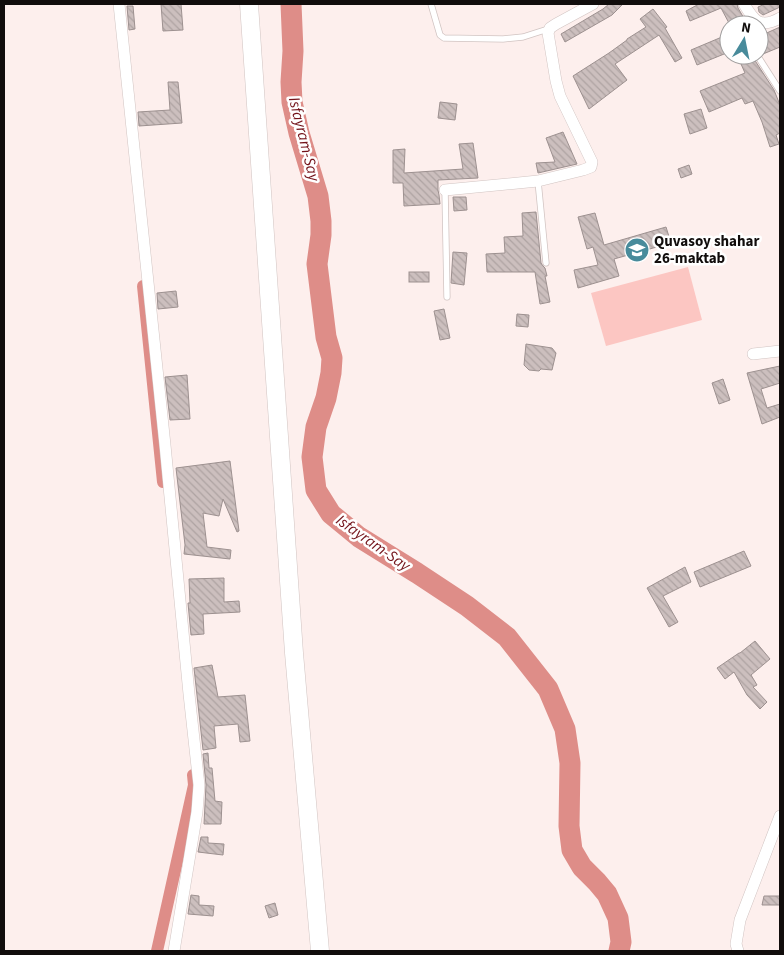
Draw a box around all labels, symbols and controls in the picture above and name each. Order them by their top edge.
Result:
north arrow [719,15,769,65]
text: N [740,18,752,39]
water label: Isfayram-Say [283,95,325,184]
place label: Quvasoy shahar 26-maktab [654,231,759,269]
school or university icon: Quvasoy shahar 26-maktab [624,237,650,263]
water label: Isfayram-Say [332,509,415,577]

